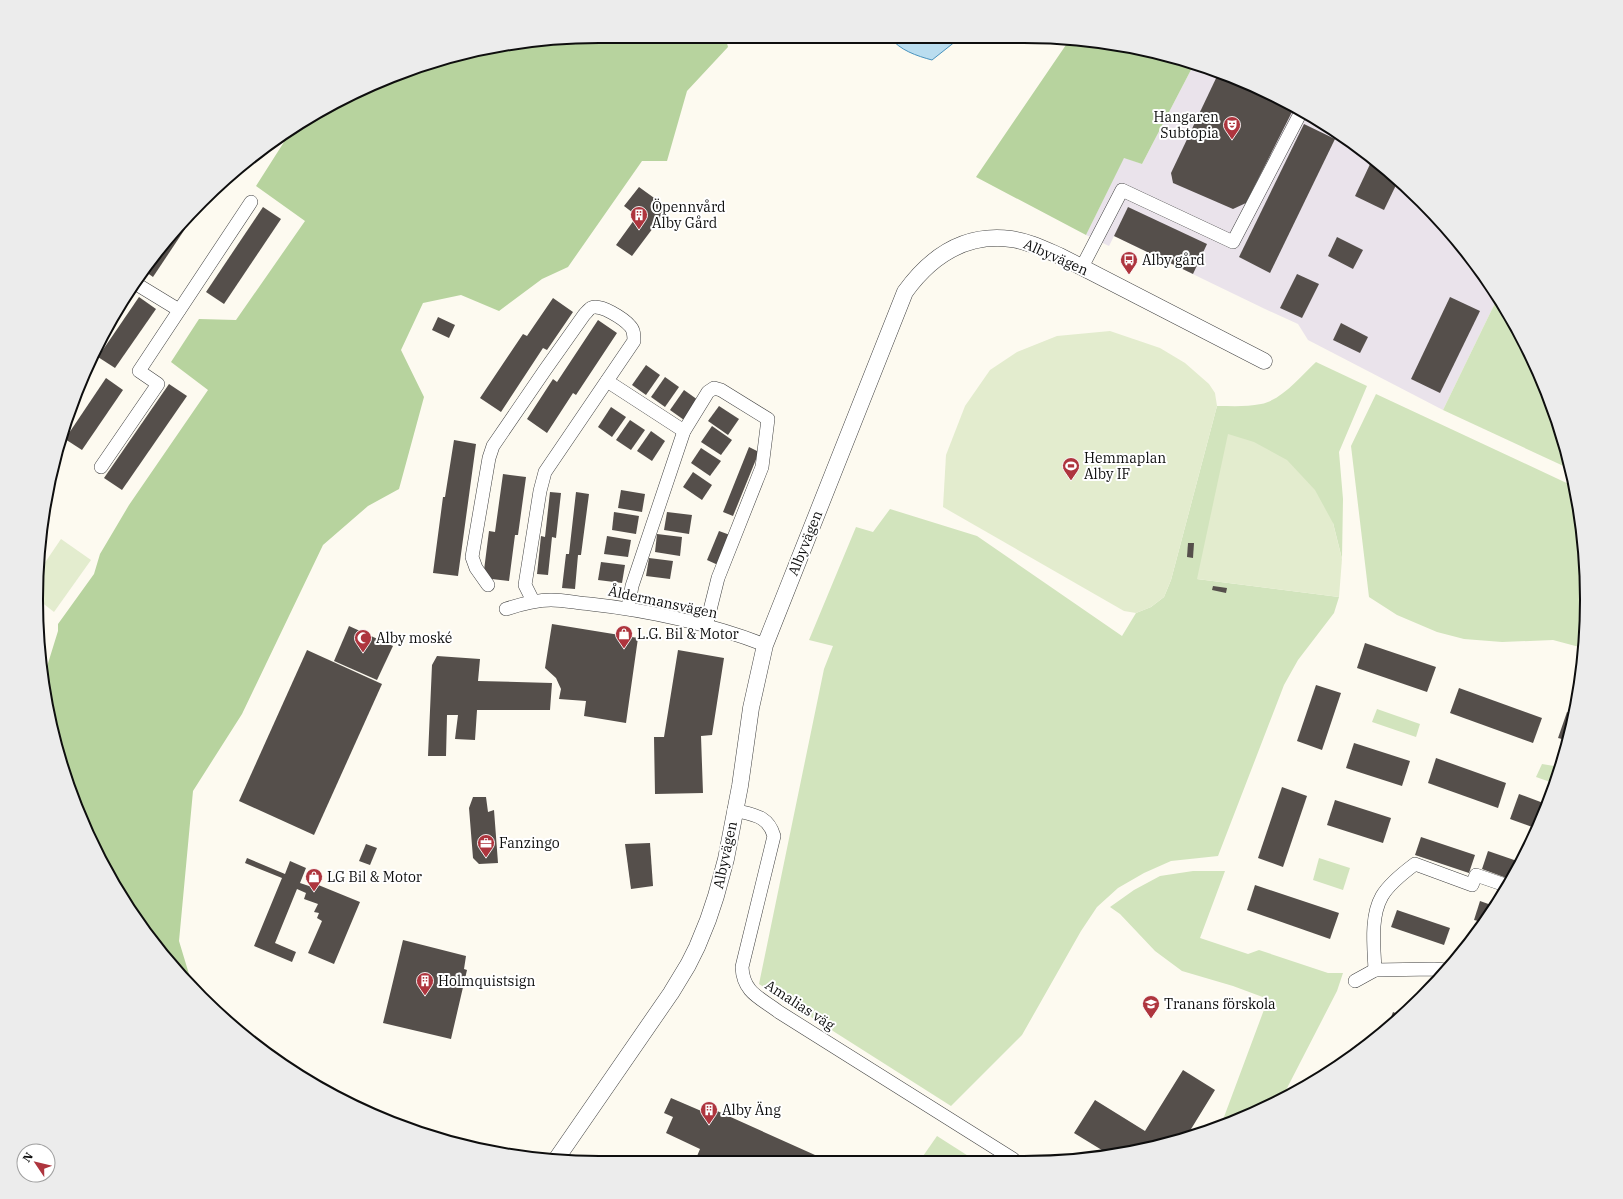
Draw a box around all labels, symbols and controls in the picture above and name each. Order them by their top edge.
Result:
place label: Hangaren Subtopia [1154,108,1219,142]
theatre icon: Hangaren Subtopia [1222,115,1242,140]
place label: Öpennvård Alby Gård [652,198,726,232]
building icon: Öpennvård Alby Gård [629,205,649,230]
street label: Albyvägen [1021,235,1091,279]
bus stop icon: Alby gård [1119,250,1139,275]
place label: Alby gård [1142,251,1205,269]
place label: Hemmaplan Alby IF [1084,449,1166,483]
sports icon: Hemmaplan Alby IF [1061,456,1081,481]
street label: Albyvägen [784,508,826,578]
street label: Åldermansvägen [607,581,720,622]
shop icon: L.G. Bil & Motor [614,624,634,649]
place label: L.G. Bil & Motor [637,625,740,643]
mosque icon: Alby moské [353,628,373,653]
place label: Alby moské [376,629,452,647]
street label: Albyvägen [709,819,741,890]
office icon: Fanzingo [476,833,496,858]
place label: Fanzingo [499,834,560,852]
shop icon: LG Bil & Motor [304,867,324,892]
place label: LG Bil & Motor [327,868,423,886]
building icon: Holmquistsign [415,971,435,996]
place label: Holmquistsign [438,972,535,990]
street label: Amalias väg [762,976,839,1034]
school or university icon: Tranans förskola [1141,994,1161,1019]
place label: Tranans förskola [1164,995,1276,1013]
building icon: Alby Äng [699,1100,719,1125]
place label: Alby Äng [722,1101,781,1119]
north arrow [16,1143,56,1183]
text: N [20,1149,36,1165]

